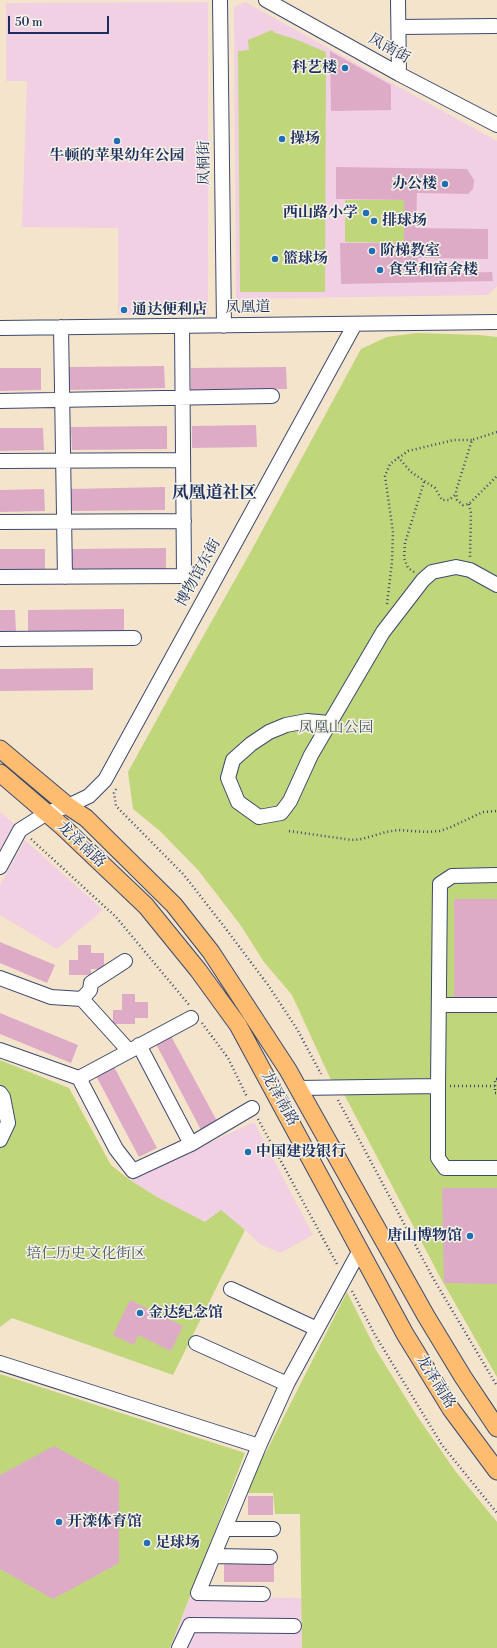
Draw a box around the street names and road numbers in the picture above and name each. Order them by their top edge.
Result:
street label: 凤南街 [365,30,413,68]
street label: 凤桐街 [196,140,214,186]
street label: 凤凰道 [225,299,271,317]
street label: 博物馆东街 [173,536,225,610]
street label: 龙泽南路 [53,818,109,872]
street label: 龙泽南路 [257,1068,301,1130]
street label: 龙泽南路 [411,1352,459,1412]

